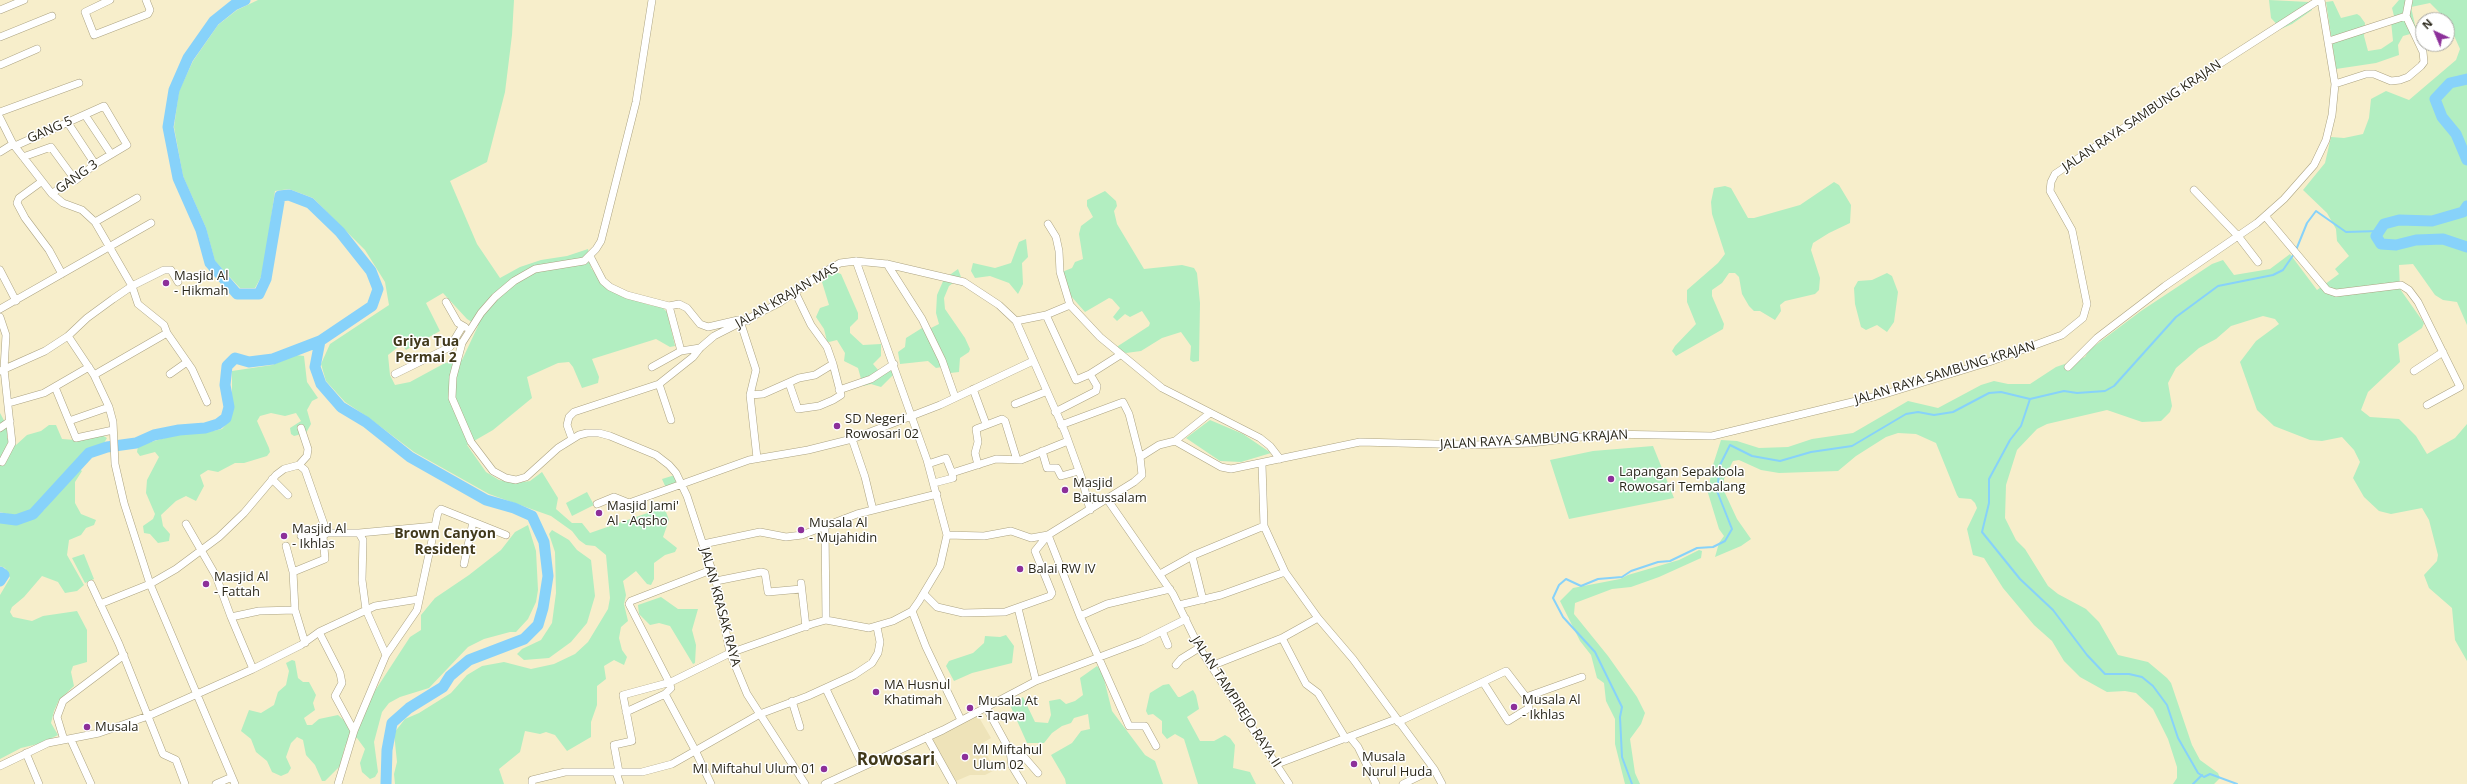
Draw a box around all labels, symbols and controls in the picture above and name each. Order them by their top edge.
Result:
north arrow [2415,12,2455,52]
text: N [2419,15,2435,32]
street label: JALAN RAYA SAMBUNG KRAJAN [2060,57,2224,175]
street label: GANG 5 [25,113,75,147]
street label: GANG 3 [53,157,101,197]
street label: JALAN KRAJAN MAS [733,260,841,332]
place label: Masjid Al - Hikmah [174,268,229,299]
marker: Masjid Al - Hikmah [161,278,171,288]
district label: Griya Tua Permai 2 [393,334,459,366]
street label: JALAN RAYA SAMBUNG KRAJAN [1853,338,2037,408]
place label: SD Negeri Rowosari 02 [845,411,919,442]
marker: SD Negeri Rowosari 02 [832,421,842,431]
street label: JALAN RAYA SAMBUNG KRAJAN [1440,427,1628,453]
place label: Lapangan Sepakbola Rowosari Tembalang [1619,464,1745,495]
marker: Lapangan Sepakbola Rowosari Tembalang [1606,474,1616,484]
place label: Masjid Baitussalam [1073,475,1147,506]
marker: Masjid Baitussalam [1060,485,1070,495]
place label: Masjid Jami' Al - Aqsho [607,498,679,529]
marker: Masjid Jami' Al - Aqsho [594,508,604,518]
place label: Musala Al - Mujahidin [809,515,877,546]
place label: Masjid Al - Ikhlas [292,521,347,552]
marker: Musala Al - Mujahidin [796,525,806,535]
district label: Brown Canyon Resident [394,526,496,558]
marker: Masjid Al - Ikhlas [279,531,289,541]
street label: JALAN KRASAK RAYA [697,546,743,668]
place label: Balai RW IV [1028,561,1096,577]
marker: Balai RW IV [1015,564,1025,574]
place label: Masjid Al - Fattah [214,569,269,600]
marker: Masjid Al - Fattah [201,579,211,589]
street label: JALAN TAMPIREJO RAYA II [1188,634,1284,770]
place label: MA Husnul Khatimah [884,677,950,708]
marker: MA Husnul Khatimah [871,687,881,697]
place label: Musala Al - Ikhlas [1522,692,1580,723]
place label: Musala At - Taqwa [978,693,1038,724]
marker: Musala Al - Ikhlas [1509,702,1519,712]
marker: Musala At - Taqwa [965,703,975,713]
place label: Musala [95,719,139,735]
marker: Musala [82,722,92,732]
place label: MI Miftahul Ulum 02 [973,742,1042,773]
place label: Musala Nurul Huda [1362,749,1432,780]
district label: Rowosari [857,750,935,770]
marker: MI Miftahul Ulum 02 [960,752,970,762]
marker: Musala Nurul Huda [1349,759,1359,769]
place label: MI Miftahul Ulum 01 [692,761,816,777]
marker: MI Miftahul Ulum 01 [819,764,829,774]

